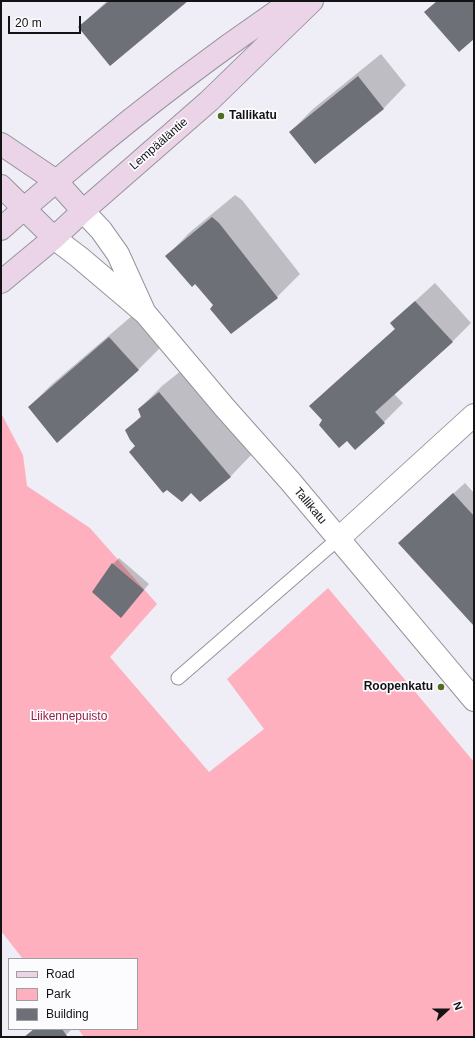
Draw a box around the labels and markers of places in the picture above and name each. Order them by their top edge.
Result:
place label: Tallikatu [229,109,277,123]
marker: Tallikatu [216,111,226,121]
place label: Roopenkatu [364,680,433,694]
marker: Roopenkatu [436,682,446,692]

